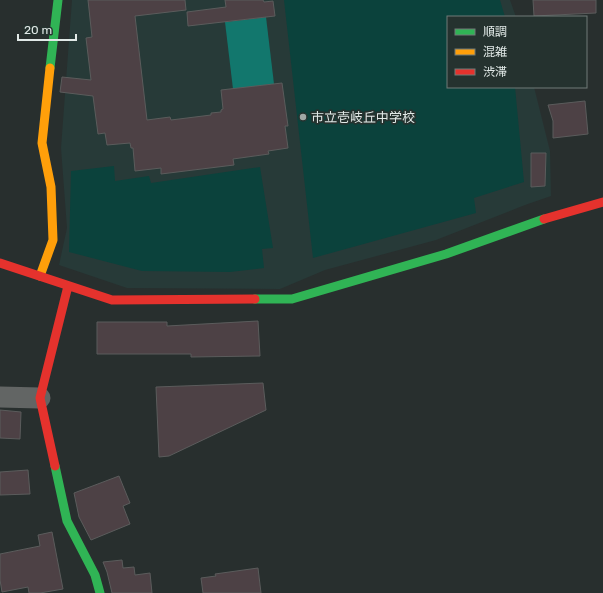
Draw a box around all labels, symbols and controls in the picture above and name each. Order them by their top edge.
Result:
scale bar [18,16,76,42]
legend [447,16,587,88]
text: 20 m [24,23,52,37]
text: 順調 [483,25,507,39]
text: 混雑 [483,45,507,59]
text: 渋滞 [483,65,507,79]
place label: 市立壱岐丘中学校 [311,110,415,125]
marker: 市立壱岐丘中学校 [298,112,308,122]

